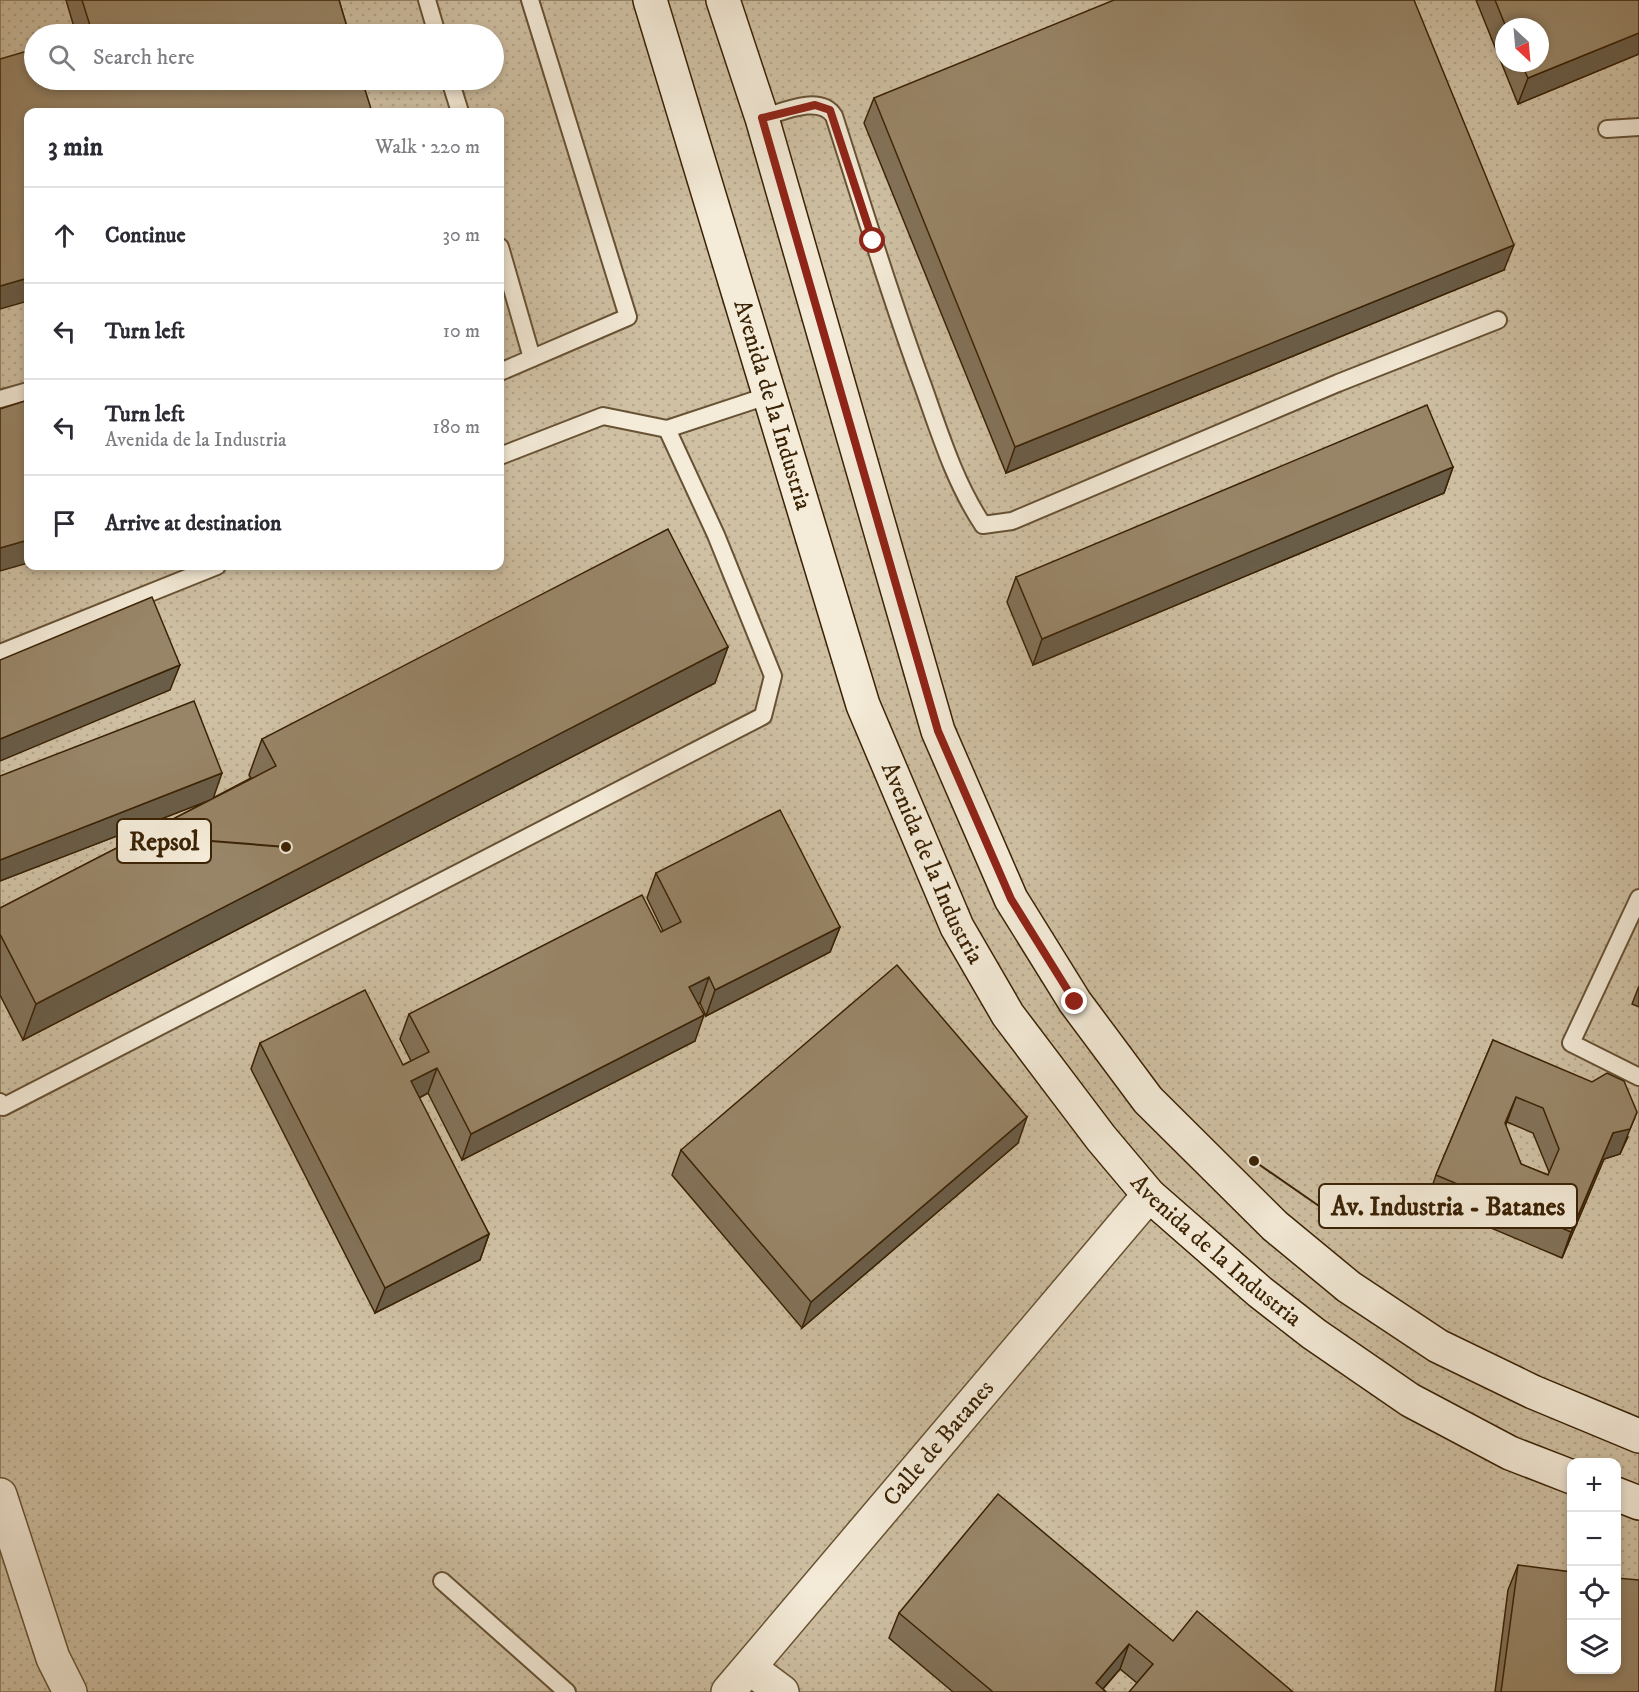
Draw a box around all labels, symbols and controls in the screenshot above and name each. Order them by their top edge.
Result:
north arrow [1495,18,1549,72]
search box [24,24,504,90]
icon: search [45,41,78,74]
text: Search here [93,44,195,71]
text: 3 min [48,131,103,164]
text: Walk · 220 m [375,135,480,160]
icon: ahead [48,219,81,252]
text: Continue [105,222,186,249]
text: 30 m [442,223,480,248]
route start [859,227,885,253]
street label: Avenida de la Industria [726,296,818,514]
icon: left [48,315,81,348]
text: Turn left [105,318,185,345]
text: 10 m [443,319,480,344]
text: Turn left [105,401,185,428]
icon: left [48,411,81,444]
text: 180 m [433,415,480,440]
text: Avenida de la Industria [105,428,287,453]
icon: arrive [48,507,81,540]
text: Arrive at destination [105,510,282,537]
street label: Avenida de la Industria [874,758,991,970]
callout: Repsol [117,819,211,863]
text: Repsol [129,826,200,859]
route end [1061,988,1087,1014]
street label: Avenida de la Industria [1123,1169,1308,1334]
callout: Av. Industria - Batanes [1319,1184,1577,1228]
text: Av. Industria - Batanes [1330,1191,1565,1224]
street label: Calle de Batanes [877,1374,1001,1513]
map controls [1567,1458,1621,1674]
button: + [1567,1458,1621,1512]
button: − [1567,1512,1621,1566]
button: locate [1567,1566,1621,1620]
button: layers [1567,1620,1621,1674]

